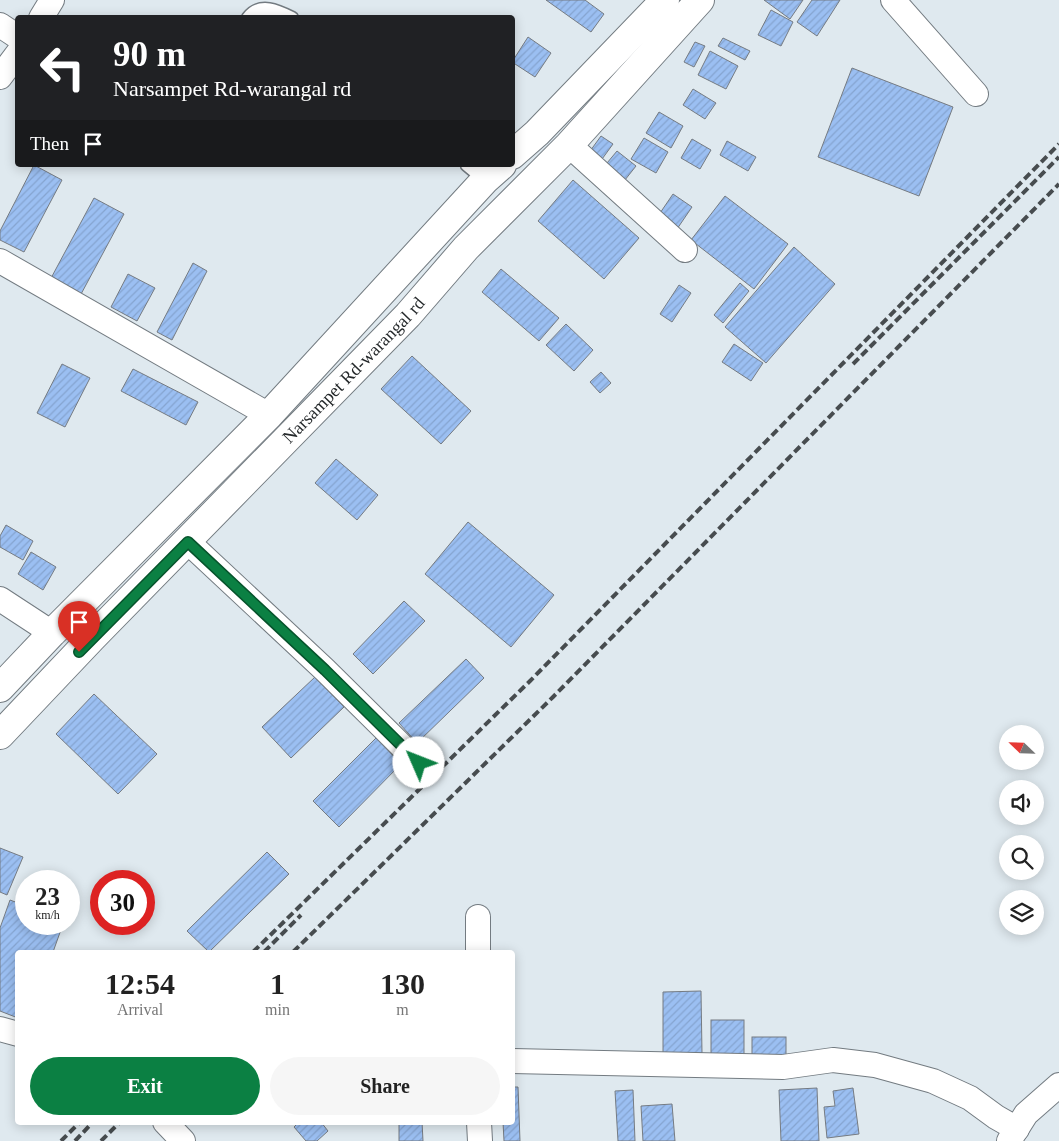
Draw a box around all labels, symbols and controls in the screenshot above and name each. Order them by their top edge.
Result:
icon: left [30,35,95,100]
text: 90 m [113,35,186,74]
text: Narsampet Rd-warangal rd [113,76,351,101]
icon: arrive [79,130,107,158]
text: Then [30,133,69,154]
street label: Narsampet Rd-warangal rd [278,293,429,447]
pin [58,601,100,652]
icon: arrive [65,608,93,636]
north arrow [999,725,1044,770]
map controls [999,725,1044,935]
position arrow [392,736,444,788]
button: sound [999,780,1044,825]
button: search [999,835,1044,880]
speed limit sign: 30 [90,870,155,935]
text: 23 [35,883,60,910]
button: layers [999,890,1044,935]
text: km/h [35,908,60,922]
text: 12:54 [105,967,175,1000]
text: 1 [270,967,285,1000]
text: 130 [380,967,425,1000]
text: Arrival [117,1001,163,1018]
text: min [265,1001,290,1018]
text: m [396,1001,409,1018]
button: Exit [30,1057,260,1115]
button: Share [270,1057,500,1115]

